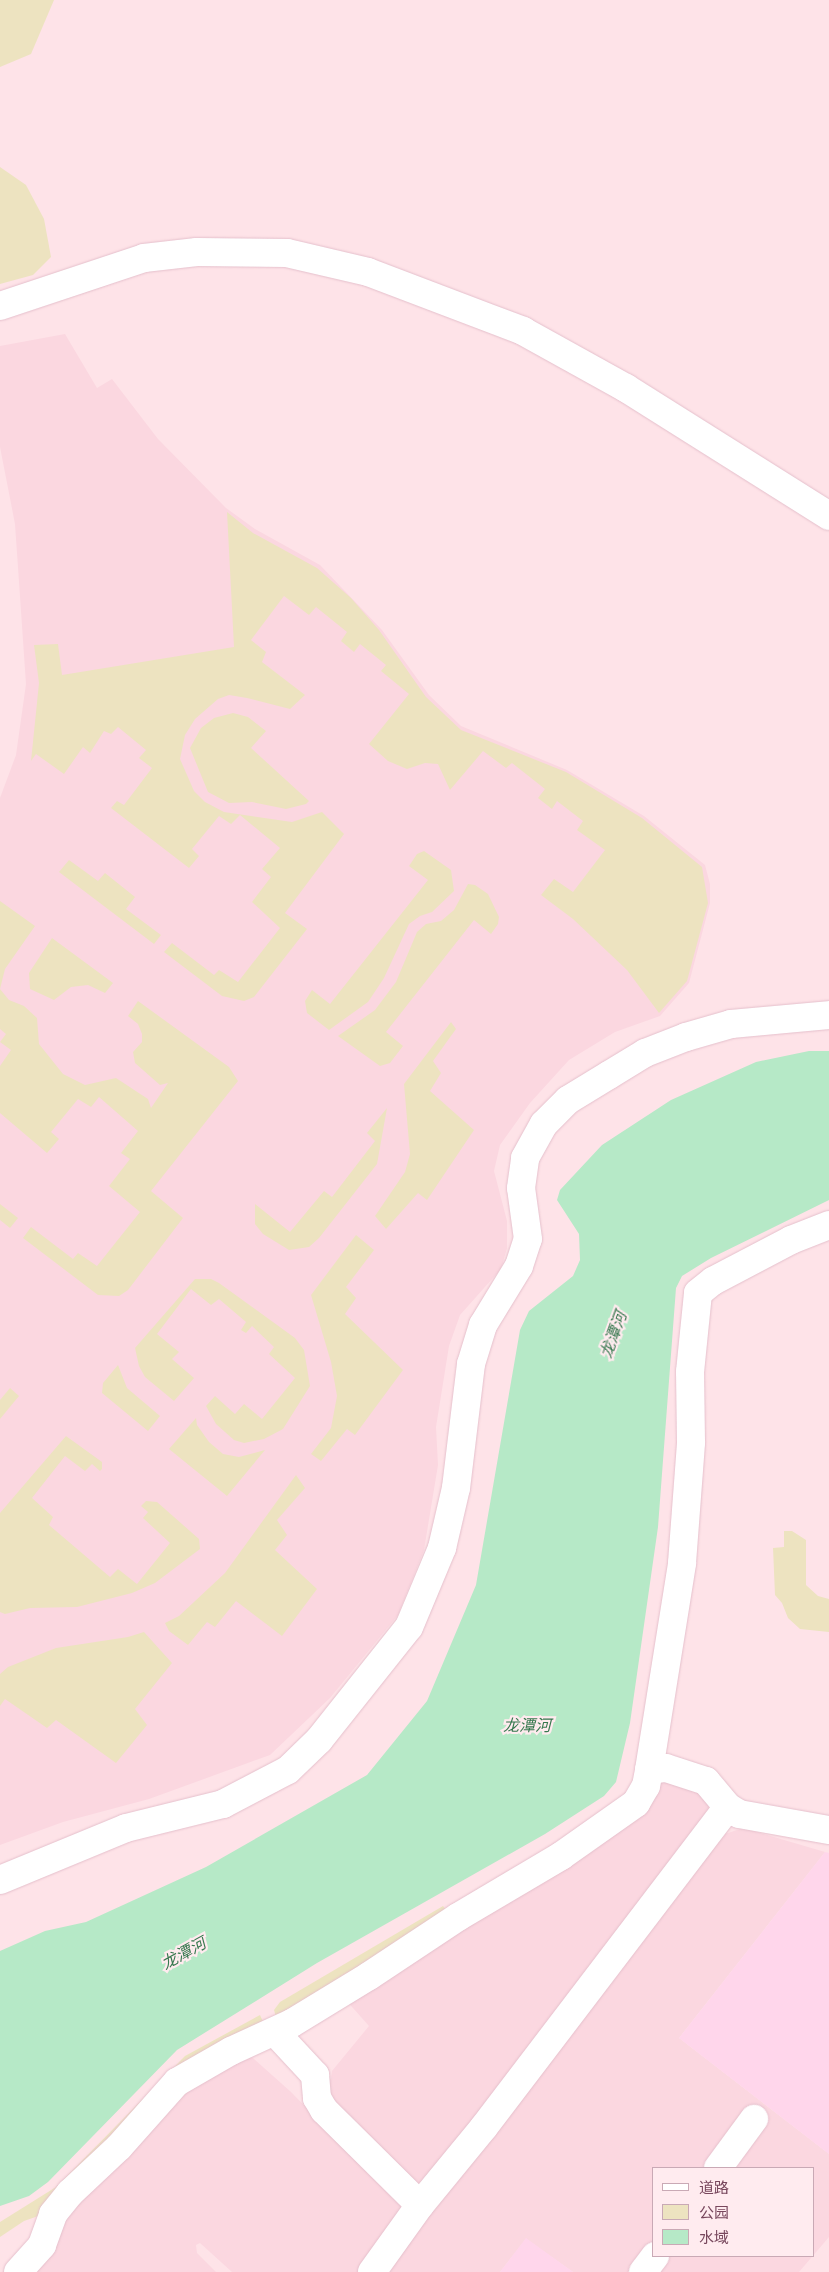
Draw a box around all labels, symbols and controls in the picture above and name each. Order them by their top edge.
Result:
water label: 龙潭河 [597,1309,631,1361]
water label: 龙潭河 [503,1716,551,1736]
water label: 龙潭河 [158,1934,210,1974]
legend [652,2167,814,2257]
text: 道路 [699,2178,729,2198]
text: 公园 [699,2203,729,2223]
text: 水域 [699,2228,729,2248]

